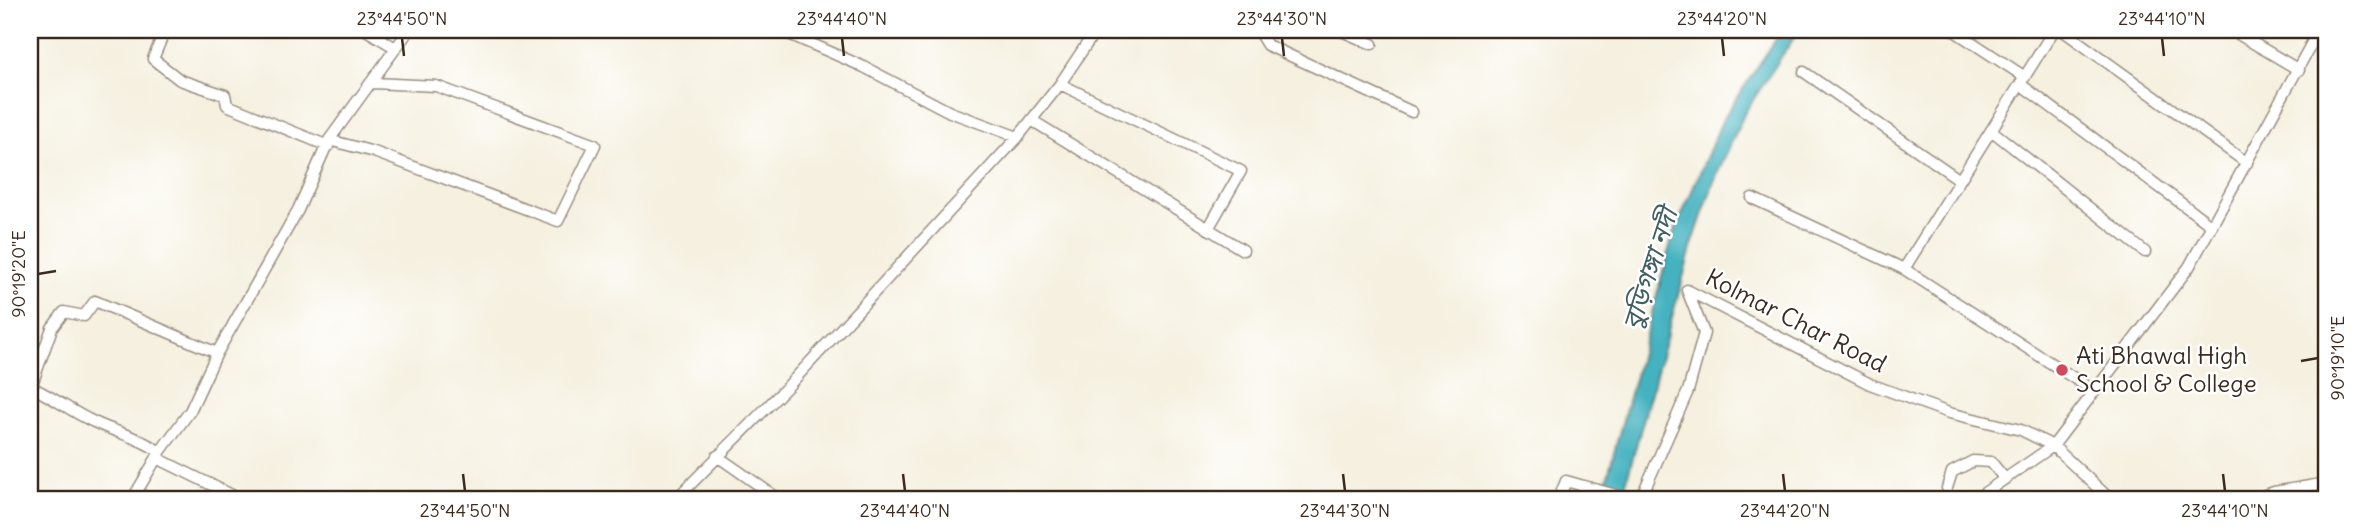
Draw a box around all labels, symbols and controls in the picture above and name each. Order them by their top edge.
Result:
text: 23°44'50"N [357,7,447,30]
text: 23°44'40"N [797,7,887,30]
text: 23°44'30"N [1237,7,1327,30]
text: 23°44'20"N [1677,7,1767,30]
text: 23°44'10"N [2118,7,2206,30]
water label: বুড়িগঙ্গা নদী [1614,199,1686,334]
text: 90°19'20"E [7,230,30,318]
street label: Kolmar Char Road [1701,262,1892,379]
text: 90°19'10"E [2326,316,2349,400]
place label: Ati Bhawal High School & College [2076,340,2257,398]
marker: Ati Bhawal High School & College [2054,362,2070,378]
text: 23°44'50"N [420,499,510,522]
text: 23°44'40"N [860,499,950,522]
text: 23°44'30"N [1300,499,1390,522]
text: 23°44'20"N [1740,499,1830,522]
text: 23°44'10"N [2181,499,2269,522]

